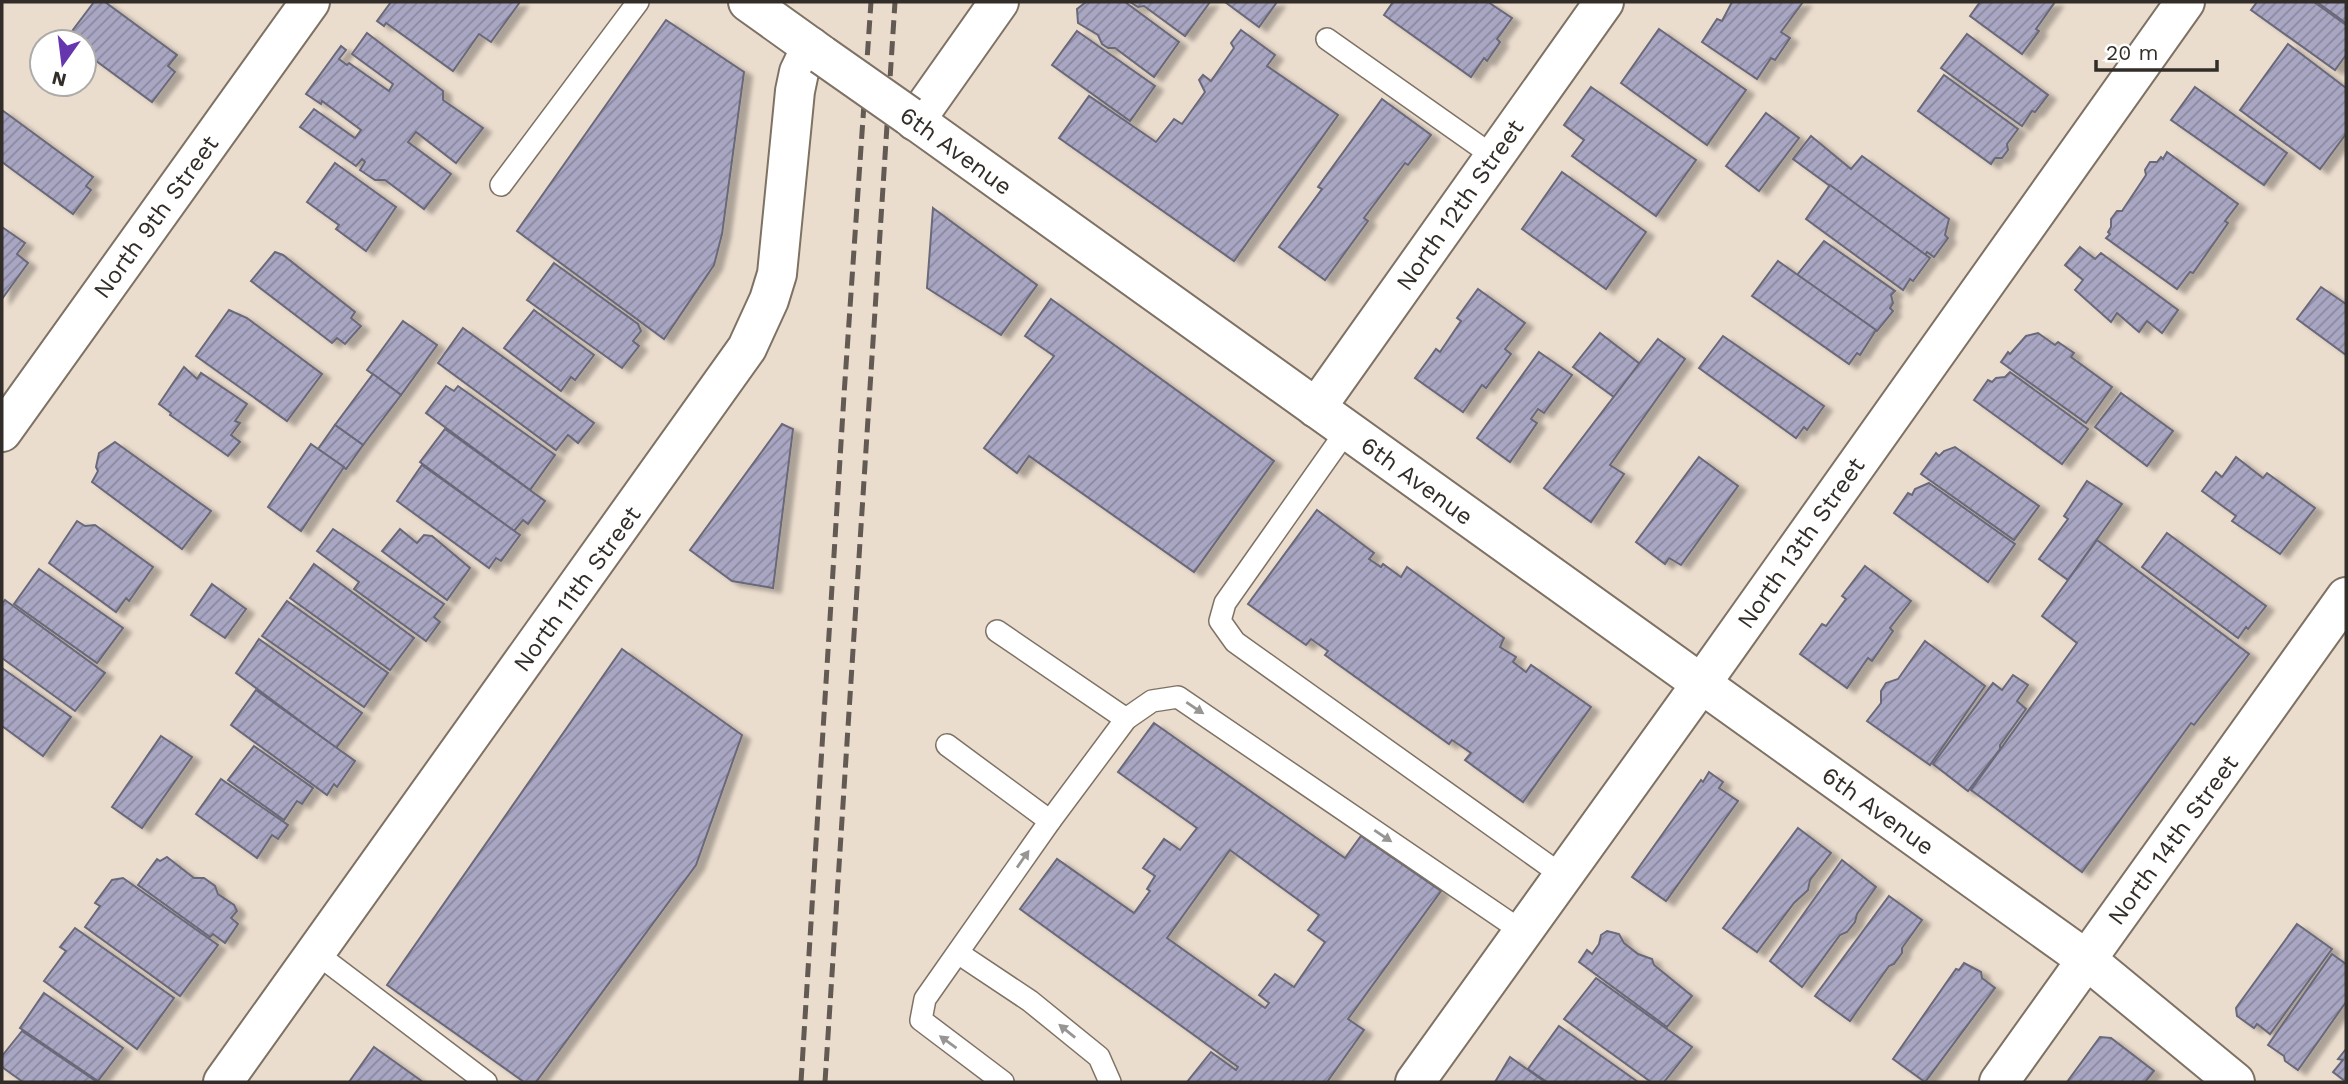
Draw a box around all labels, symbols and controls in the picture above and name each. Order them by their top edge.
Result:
north arrow [28,28,98,98]
scale bar [2096,28,2217,72]
text: 20 m [2106,40,2158,65]
text: N [49,66,69,92]
street label: 6th Avenue [895,101,1017,201]
street label: North 12th Street [1391,114,1529,296]
street label: North 9th Street [88,130,224,304]
street label: 6th Avenue [1356,431,1478,531]
street label: North 13th Street [1732,452,1870,634]
street label: North 11th Street [508,501,646,677]
one-way arrow [1186,701,1204,715]
street label: North 14th Street [2102,750,2244,930]
street label: 6th Avenue [1817,761,1939,861]
one-way arrow [1373,830,1393,843]
one-way arrow [1016,850,1030,868]
one-way arrow [1059,1024,1077,1039]
one-way arrow [938,1035,957,1049]

